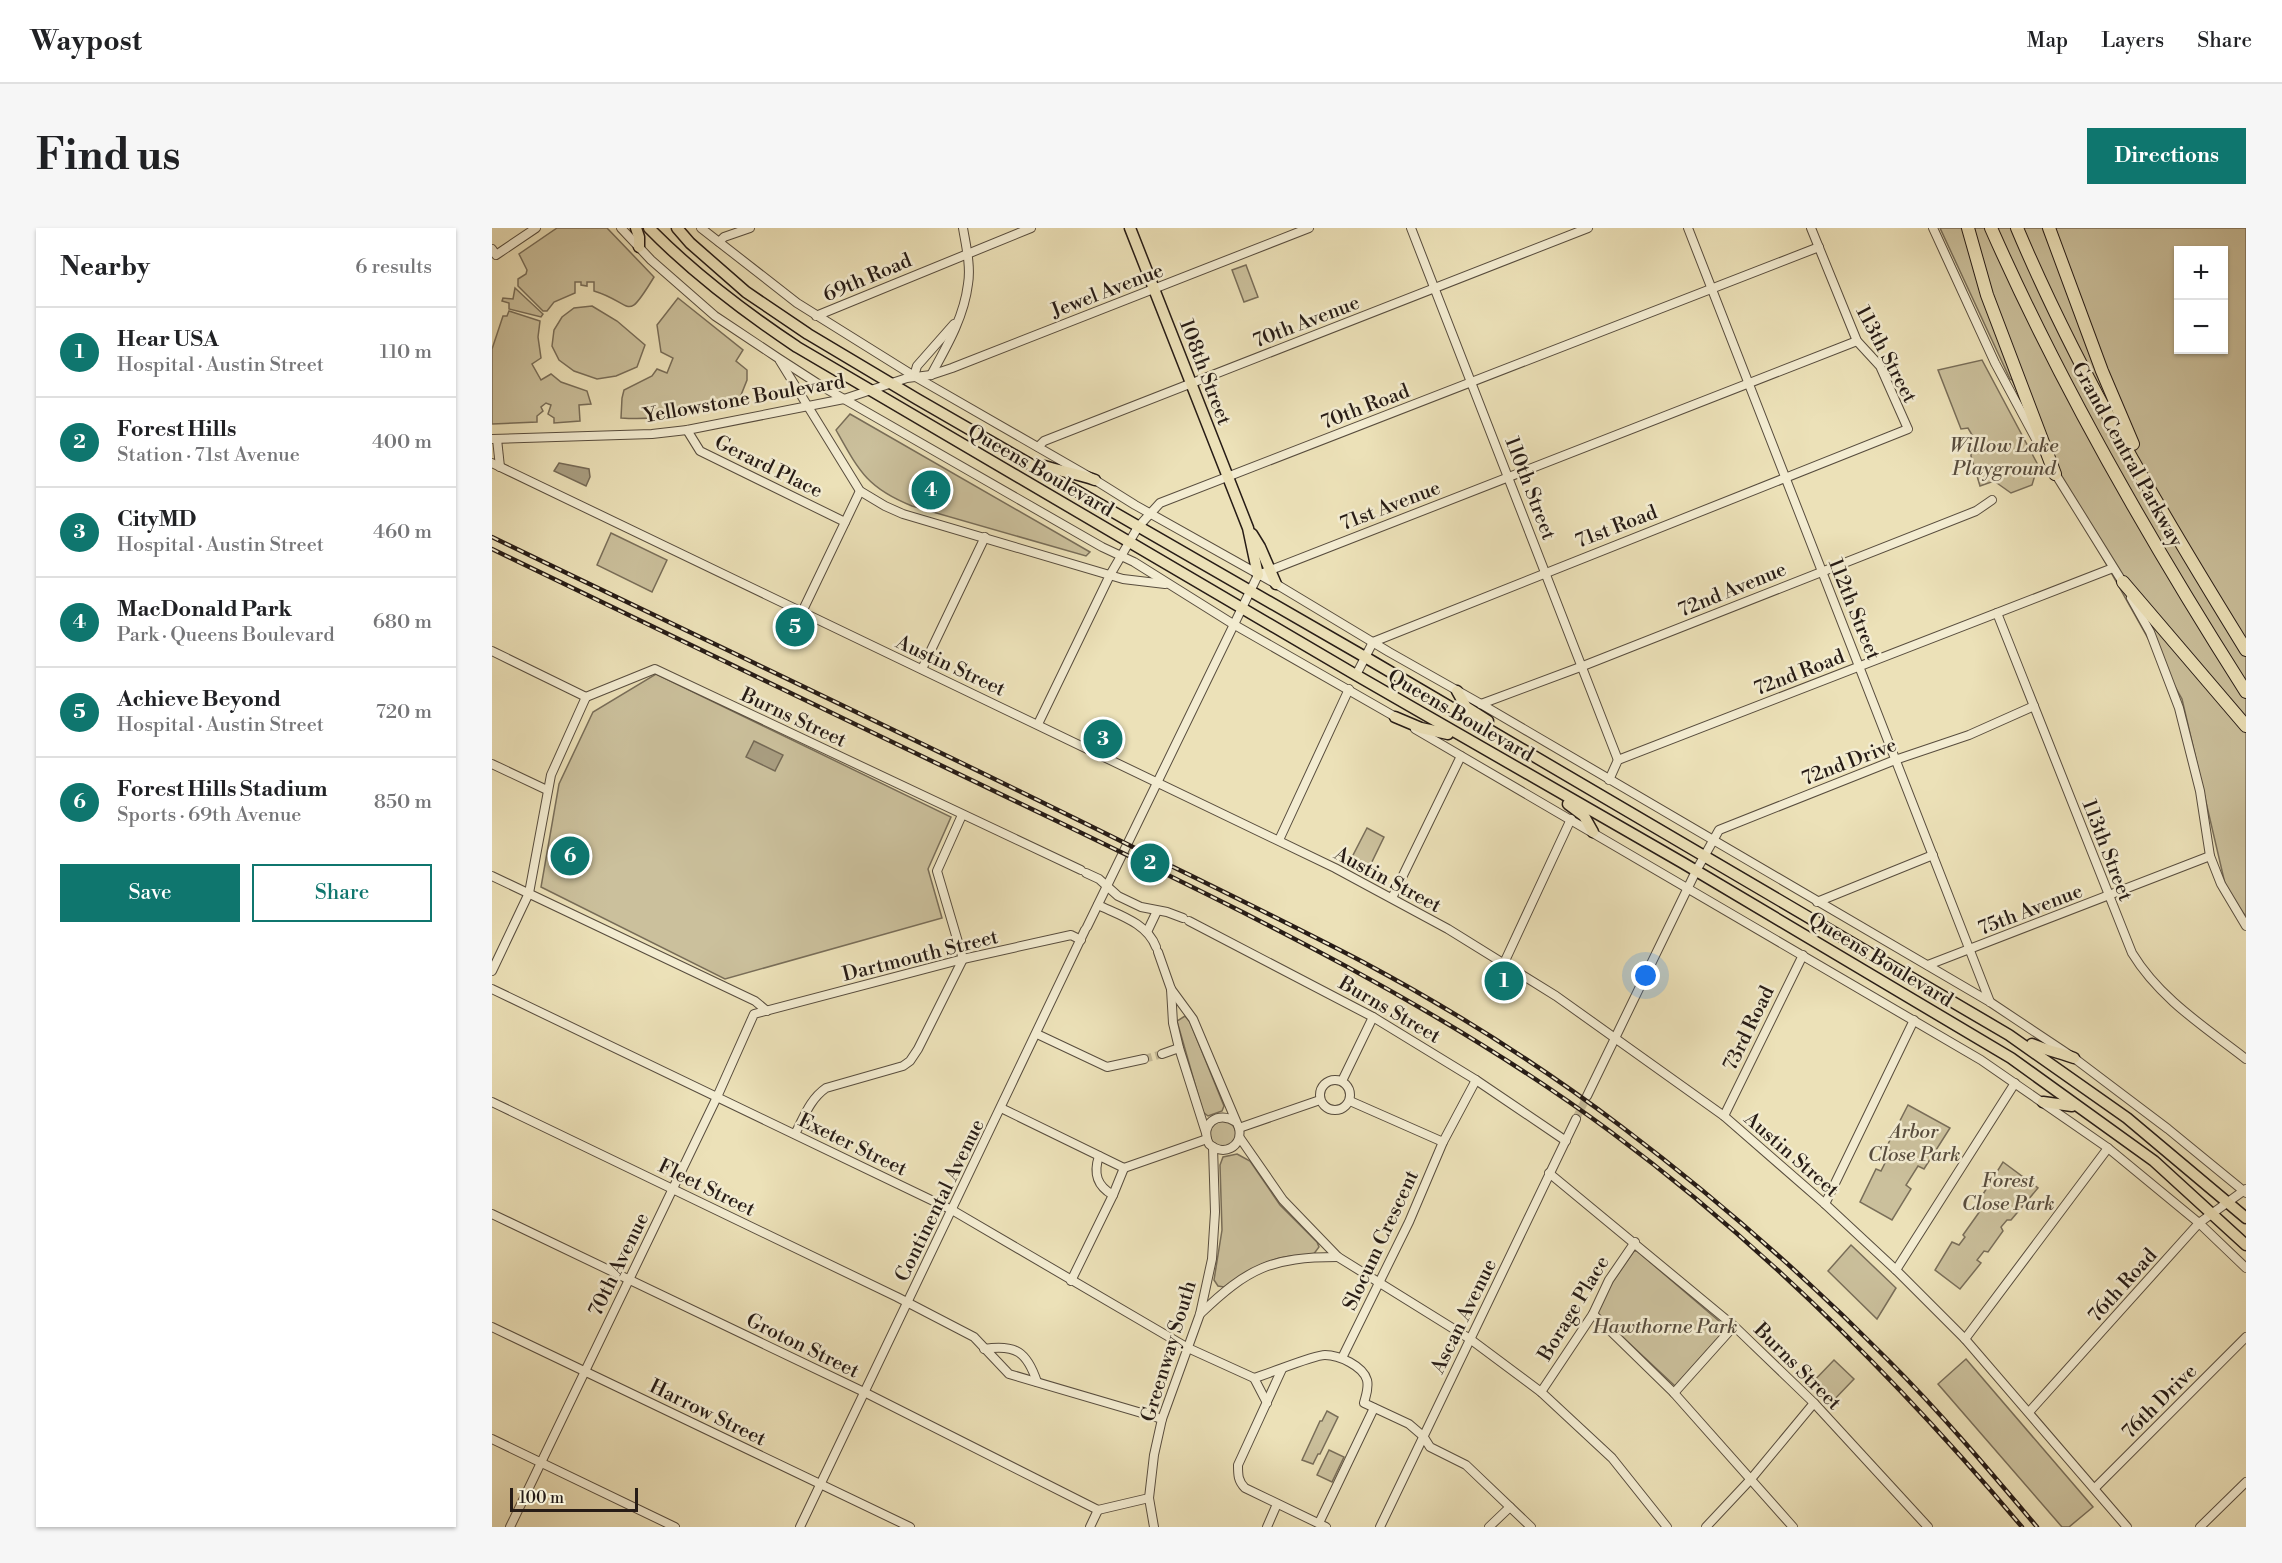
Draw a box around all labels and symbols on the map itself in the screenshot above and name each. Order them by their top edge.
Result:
street label: 69th Road [819,248,916,308]
street label: Jewel Avenue [1047,259,1167,325]
street label: 70th Avenue [1250,291,1363,354]
street label: 113th Street [1850,302,1922,408]
street label: 108th Street [1173,316,1236,429]
street label: Grand Central Parkway [2065,358,2188,552]
street label: Yellowstone Boulevard [641,369,848,430]
street label: 70th Road [1318,379,1414,436]
street label: Queens Boulevard [963,419,1118,524]
street label: Gerard Place [710,430,827,504]
street label: 110th Street [1499,434,1561,544]
park label: Willow Lake Playground [1950,434,2059,482]
pin: 4 [912,468,950,512]
street label: 71st Avenue [1337,476,1444,537]
street label: 71st Road [1572,500,1662,554]
street label: 112th Street [1822,555,1885,664]
street label: 72nd Avenue [1675,557,1790,623]
pin: 5 [776,604,814,650]
street label: Austin Street [891,630,1009,703]
street label: 72nd Road [1751,644,1849,702]
street label: Queens Boulevard [1383,664,1538,769]
street label: Burns Street [736,683,850,754]
pin: 3 [1084,716,1122,762]
street label: 72nd Drive [1799,733,1900,792]
street label: 113th Street [2076,796,2137,905]
pin: 6 [550,834,590,878]
pin: 2 [1130,840,1170,886]
street label: Austin Street [1328,841,1445,919]
street label: 75th Avenue [1975,879,2086,942]
street label: Queens Boulevard [1803,907,1958,1014]
street label: Dartmouth Street [840,925,1001,988]
pin: 1 [1484,958,1524,1004]
your location [1631,961,1660,990]
street label: Burns Street [1333,971,1445,1050]
street label: 73rd Road [1718,982,1781,1075]
street label: Austin Street [1738,1106,1844,1203]
street label: Exeter Street [794,1108,911,1182]
street label: Continental Avenue [890,1115,991,1286]
park label: Arbor Close Park [1868,1120,1960,1168]
street label: Fleet Street [654,1154,759,1223]
street label: Slocum Crescent [1338,1166,1425,1315]
park label: Forest Close Park [1962,1169,2054,1217]
street label: 70th Avenue [584,1209,655,1321]
street label: 76th Road [2083,1243,2163,1328]
street label: Borage Place [1533,1252,1615,1367]
street label: Ascan Avenue [1425,1255,1503,1379]
street label: Greenway South [1136,1278,1203,1425]
street label: Groton Street [742,1308,863,1384]
park label: Hawthorne Park [1592,1315,1737,1340]
street label: Burns Street [1747,1317,1846,1416]
street label: 76th Drive [2117,1359,2203,1445]
street label: Harrow Street [645,1374,770,1452]
scale bar [510,1485,638,1512]

